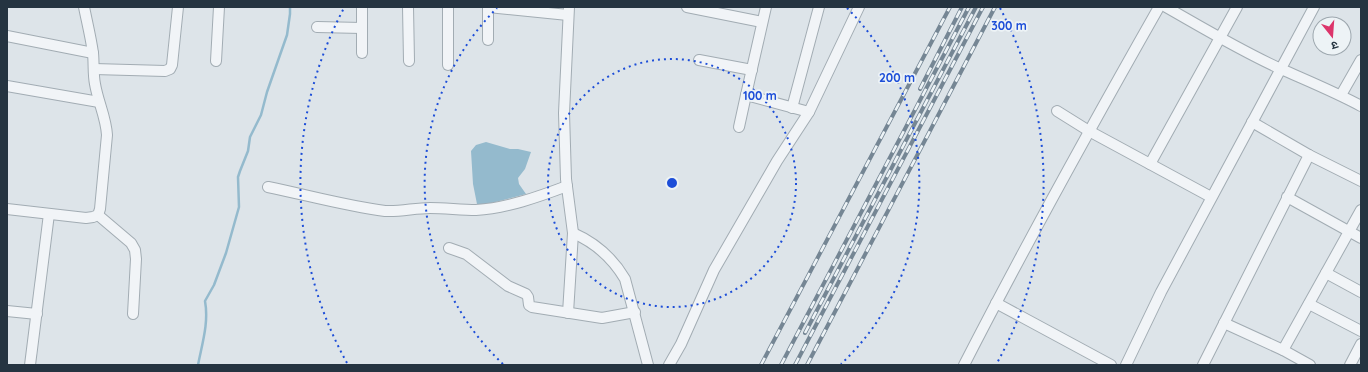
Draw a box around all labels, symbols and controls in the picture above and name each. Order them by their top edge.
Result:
north arrow [1312,16,1352,56]
text: 300 m [991,18,1027,33]
text: उ [1329,38,1340,53]
text: 200 m [879,70,915,85]
text: 100 m [743,88,777,103]
centre of rings [665,176,679,190]

